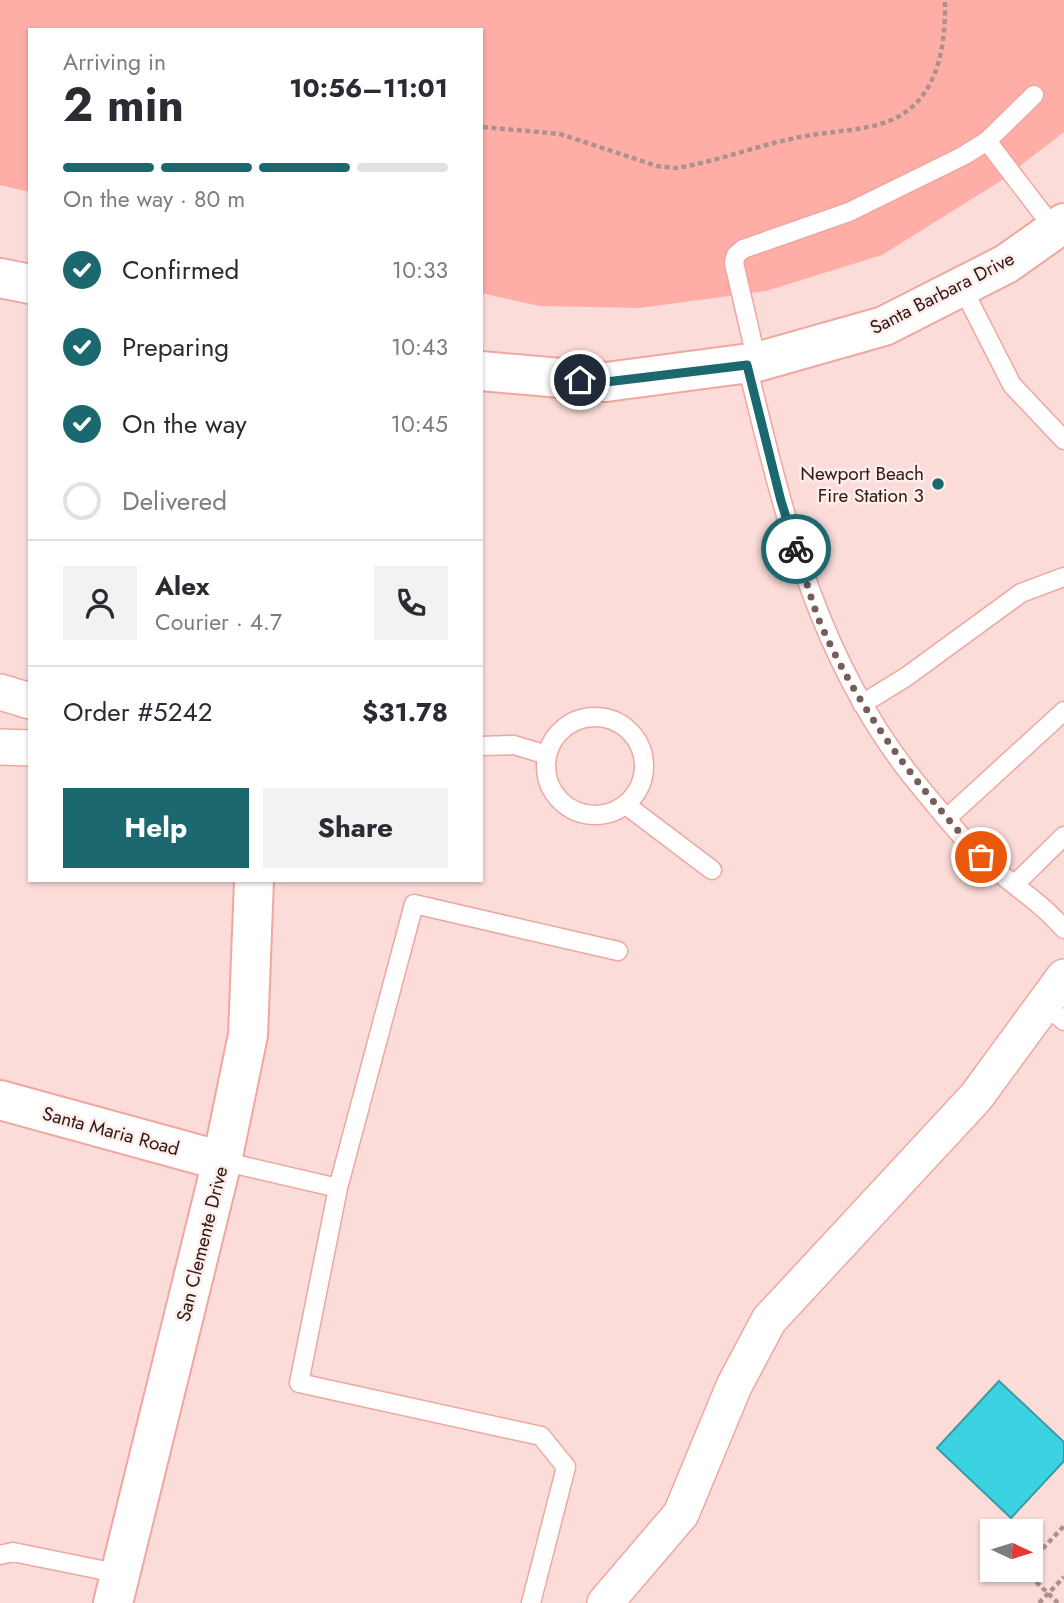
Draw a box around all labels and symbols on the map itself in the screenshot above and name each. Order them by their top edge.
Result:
street label: Santa Barbara Drive [865,245,1019,341]
pin [550,350,610,410]
place label: Newport Beach Fire Station 3 [800,460,924,509]
marker: Newport Beach Fire Station 3 [930,476,946,492]
courier [761,514,831,584]
pin [951,827,1011,887]
street label: Santa Maria Road [40,1100,182,1162]
street label: San Clemente Drive [170,1163,234,1325]
north arrow [980,1519,1043,1582]

